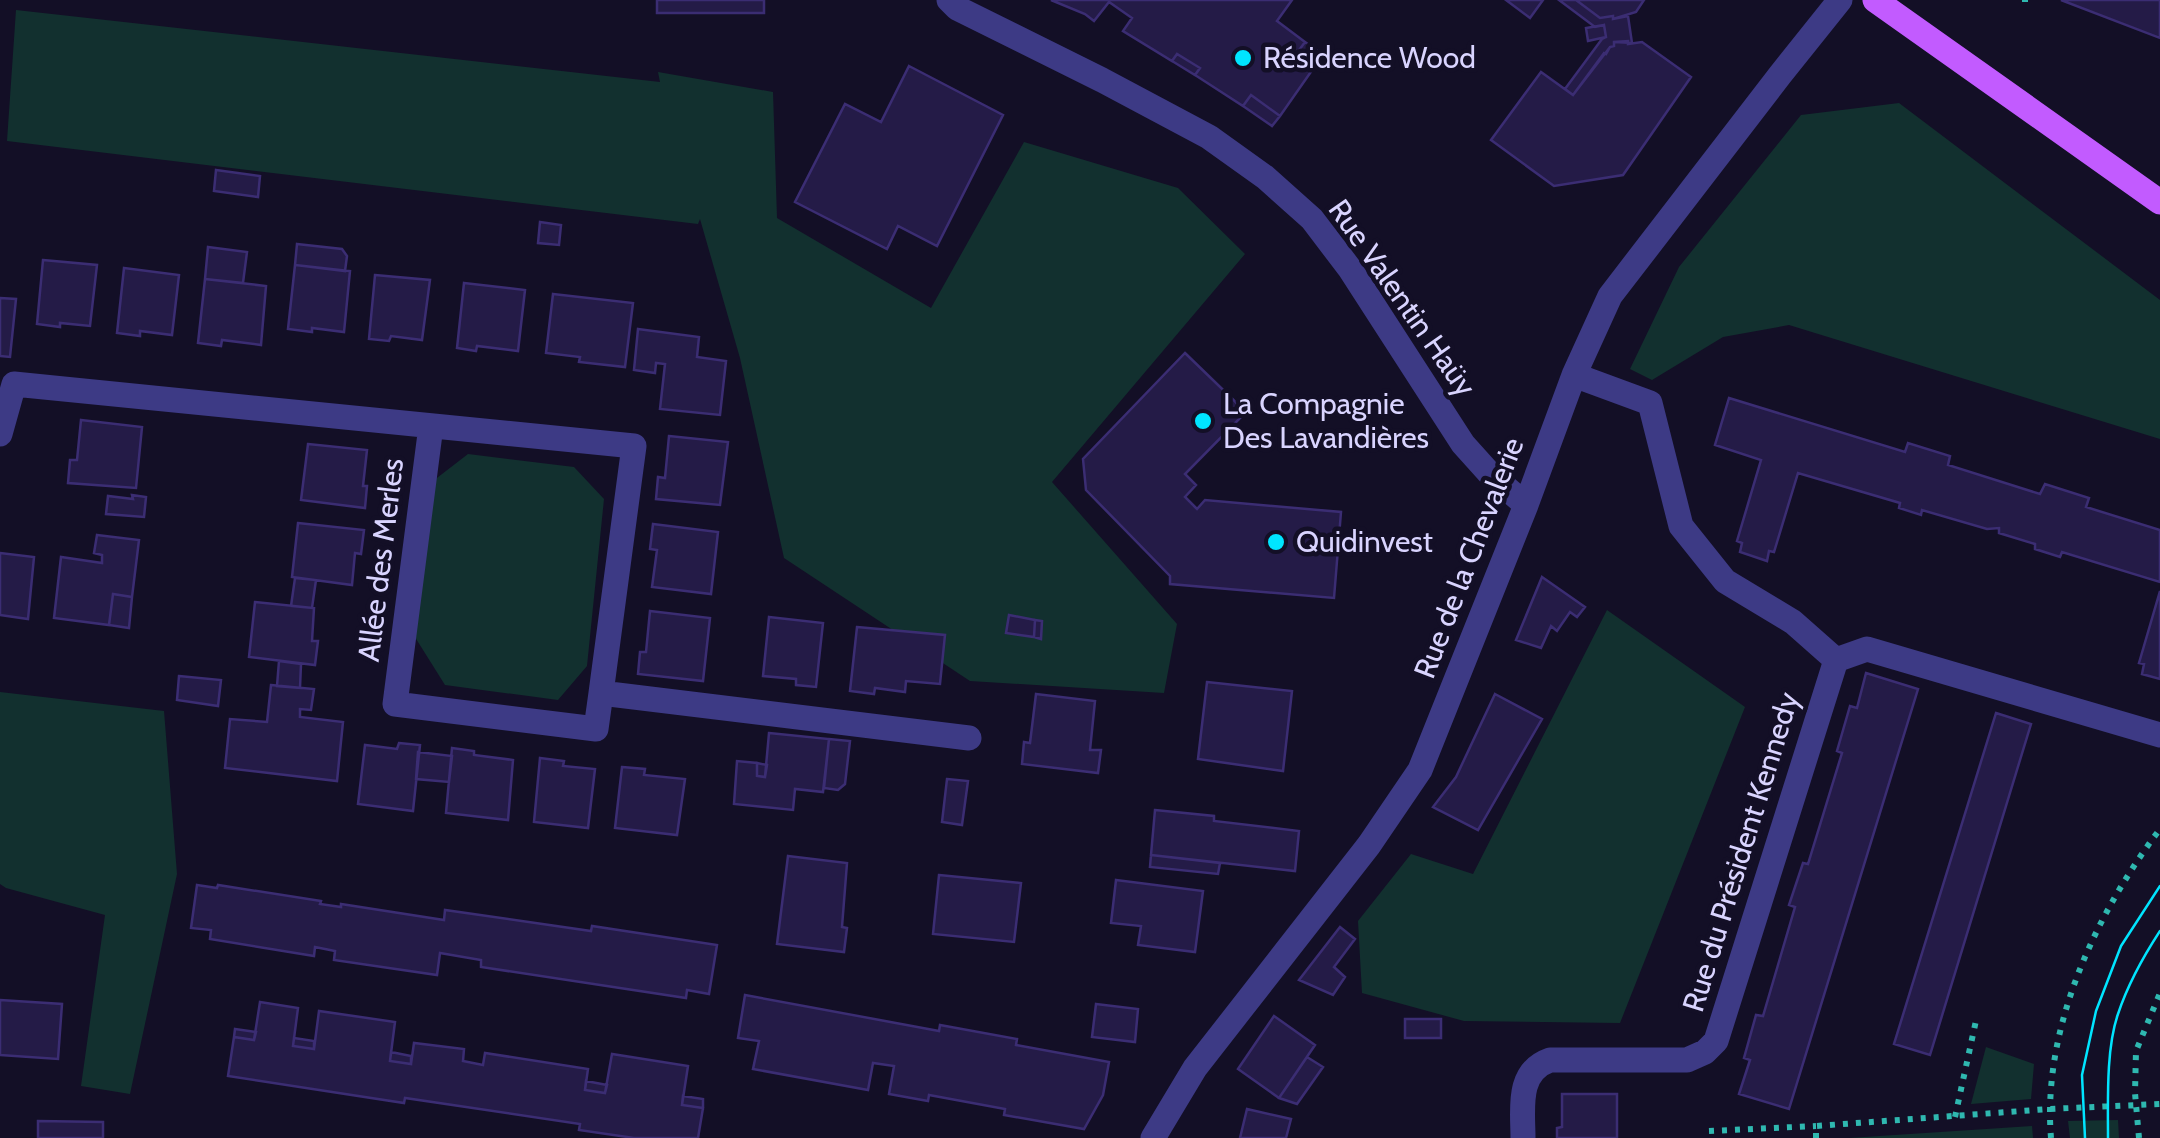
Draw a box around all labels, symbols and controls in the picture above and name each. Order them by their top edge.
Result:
place label: Résidence Wood [1263,39,1476,76]
marker: Résidence Wood [1232,47,1254,69]
street label: Rue Valentin Haüy [1321,192,1484,403]
place label: La Compagnie Des Lavandières [1223,385,1429,456]
marker: La Compagnie Des Lavandières [1192,410,1214,432]
street label: Rue de la Chevalerie [1406,432,1531,683]
street label: Allée des Merles [350,456,411,664]
place label: Quidinvest [1296,523,1433,560]
marker: Quidinvest [1265,531,1287,553]
street label: Rue du Président Kennedy [1674,688,1807,1016]

